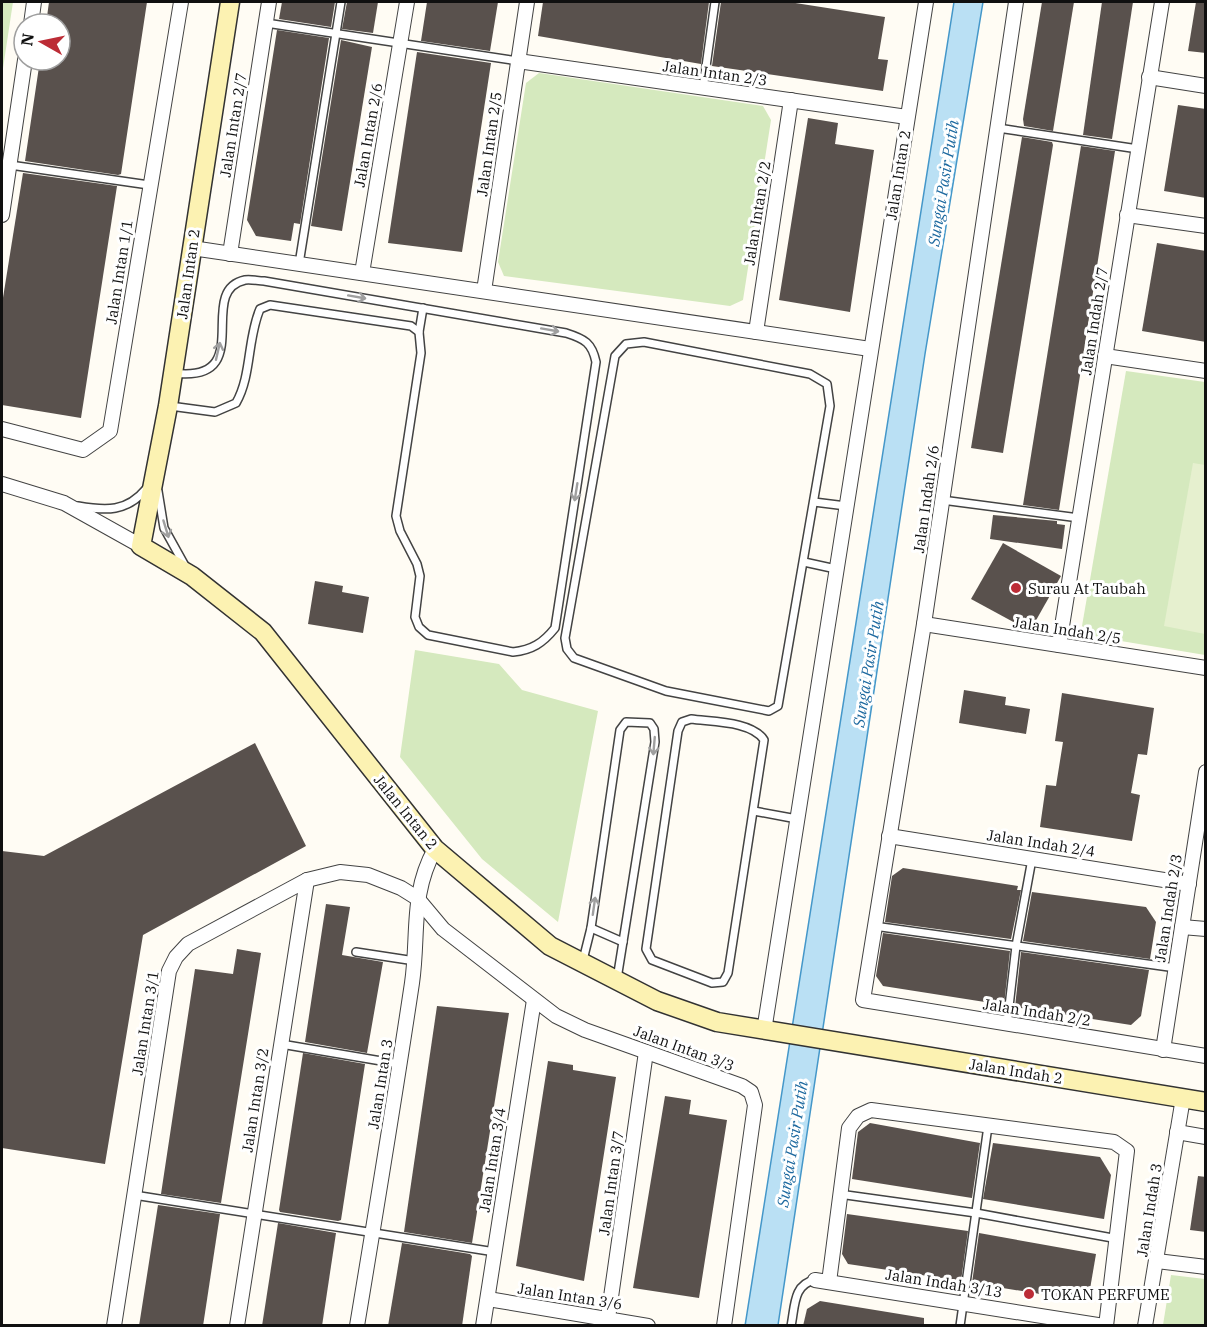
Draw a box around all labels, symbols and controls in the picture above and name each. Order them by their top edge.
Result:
north arrow [12,12,72,72]
text: N [16,32,38,47]
street label: Jalan Intan 2/3 [661,56,769,90]
street label: Jalan Intan 2/7 [215,71,251,179]
street label: Jalan Intan 2/6 [349,81,387,189]
street label: Jalan Intan 2/5 [472,90,506,198]
water label: Sungai Pasir Putih [923,118,963,249]
street label: Jalan Intan 2 [881,129,915,221]
street label: Jalan Intan 2/2 [739,159,775,267]
street label: Jalan Intan 1/1 [101,218,137,326]
street label: Jalan Intan 2 [172,228,204,320]
street label: Jalan Indah 2/7 [1076,266,1112,376]
one-way arrow [347,292,367,303]
one-way arrow [539,325,559,336]
one-way arrow [213,342,225,361]
street label: Jalan Indah 2/6 [909,444,943,554]
one-way arrow [571,482,582,502]
one-way arrow [161,519,172,538]
place label: Surau At Taubah [1028,579,1146,598]
marker: Surau At Taubah [1009,581,1023,595]
water label: Sungai Pasir Putih [848,599,888,730]
street label: Jalan Indah 2/5 [1012,612,1122,648]
one-way arrow [648,736,659,756]
street label: Jalan Intan 2 [370,771,442,853]
street label: Jalan Indah 2/4 [986,825,1096,861]
street label: Jalan Indah 2/3 [1150,853,1186,963]
one-way arrow [588,896,599,916]
street label: Jalan Intan 3/1 [127,969,163,1077]
street label: Jalan Indah 2/2 [982,994,1092,1030]
street label: Jalan Intan 3/3 [631,1021,737,1075]
street label: Jalan Intan 3 [363,1038,397,1130]
street label: Jalan Intan 3/2 [237,1046,273,1154]
street label: Jalan Indah 2 [968,1054,1064,1088]
water label: Sungai Pasir Putih [772,1079,812,1210]
street label: Jalan Intan 3/4 [474,1106,510,1214]
street label: Jalan Intan 3/7 [594,1129,628,1237]
street label: Jalan Indah 3 [1132,1162,1166,1258]
street label: Jalan Indah 3/13 [884,1264,1004,1302]
street label: Jalan Intan 3/6 [516,1278,624,1314]
place label: TOKAN PERFUME [1041,1285,1170,1304]
marker: TOKAN PERFUME [1022,1287,1036,1301]

